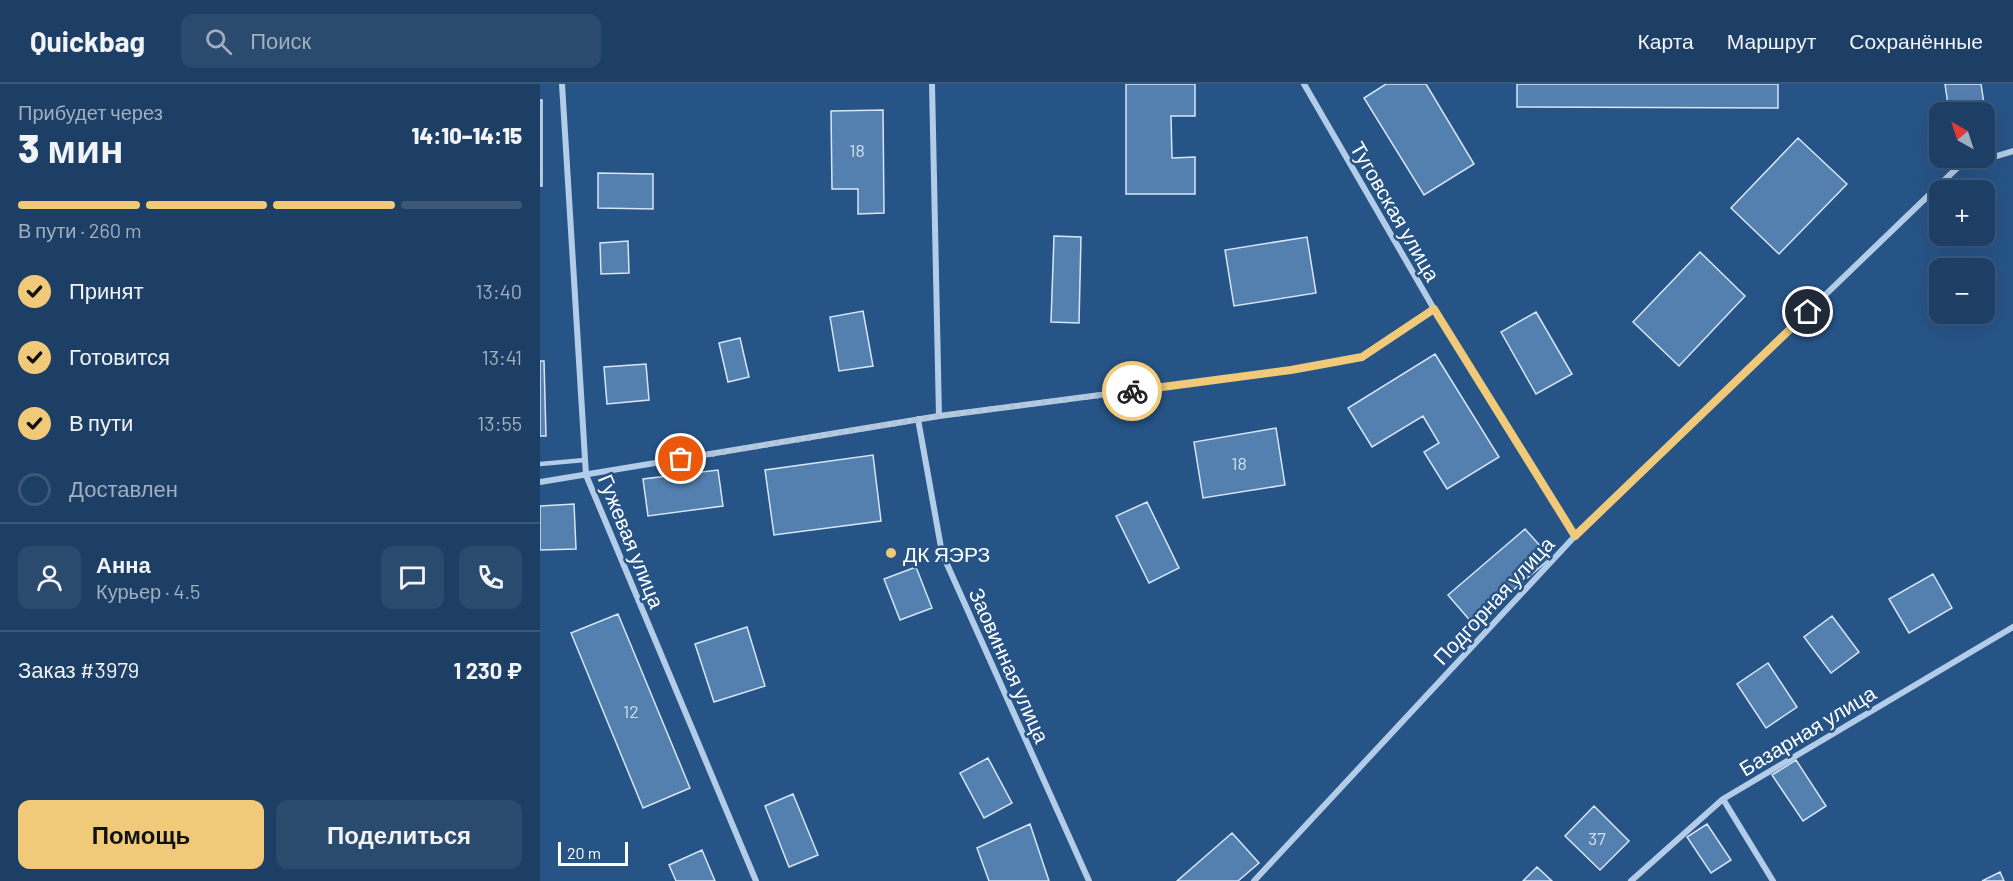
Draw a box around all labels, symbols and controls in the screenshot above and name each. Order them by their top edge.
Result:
search box [181,14,601,68]
text: Quickbag [30,24,145,58]
icon: search [202,25,235,58]
text: Поиск [250,27,311,53]
text: Карта [1638,28,1694,53]
text: Маршрут [1727,28,1816,53]
text: Сохранённые [1849,28,1983,53]
text: Прибудет через [18,100,163,124]
north arrow [1929,102,1995,168]
map controls [1929,102,1995,324]
text: 14:10–14:15 [412,122,522,148]
text: 3 мин [18,124,124,171]
street label: Туговская улица [1346,137,1446,286]
house number: 18 [849,139,865,161]
button: + [1929,180,1995,246]
text: В пути · 260 m [18,218,142,242]
button: − [1929,258,1995,324]
icon: check [18,275,51,308]
text: Принят [69,277,143,303]
text: 13:40 [476,279,522,303]
pin [1782,286,1833,337]
icon: home [1791,295,1824,328]
icon: check [18,341,51,374]
text: Готовится [69,343,170,369]
text: 13:41 [482,345,522,369]
courier [1102,361,1162,421]
icon: bike [1116,375,1149,408]
icon: check [18,407,51,440]
text: В пути [69,409,133,435]
text: 13:55 [477,411,522,435]
pin [655,433,706,484]
icon: bag [664,442,697,475]
house number: 18 [1231,452,1247,474]
street label: Гужевая улица [594,470,670,612]
text: Доставлен [69,475,178,501]
street label: Подгорная улица [1427,531,1559,669]
place label: ДК ЯЭРЗ [903,541,990,566]
button: person [18,546,81,609]
button: chat [381,546,444,609]
button: phone [459,546,522,609]
marker: ДК ЯЭРЗ [884,546,898,560]
text: Анна [96,551,151,577]
text: Курьер · 4.5 [96,579,200,603]
street label: Заовинная улица [965,584,1056,747]
text: Заказ #3979 [18,656,139,682]
text: 1 230 ₽ [454,657,522,683]
street label: Базарная улица [1734,679,1880,781]
house number: 12 [623,700,639,722]
button: Помощь [18,800,264,869]
button: Поделиться [276,800,522,869]
house number: 37 [1588,827,1606,849]
scale bar [558,839,628,866]
text: 20 m [567,843,601,862]

